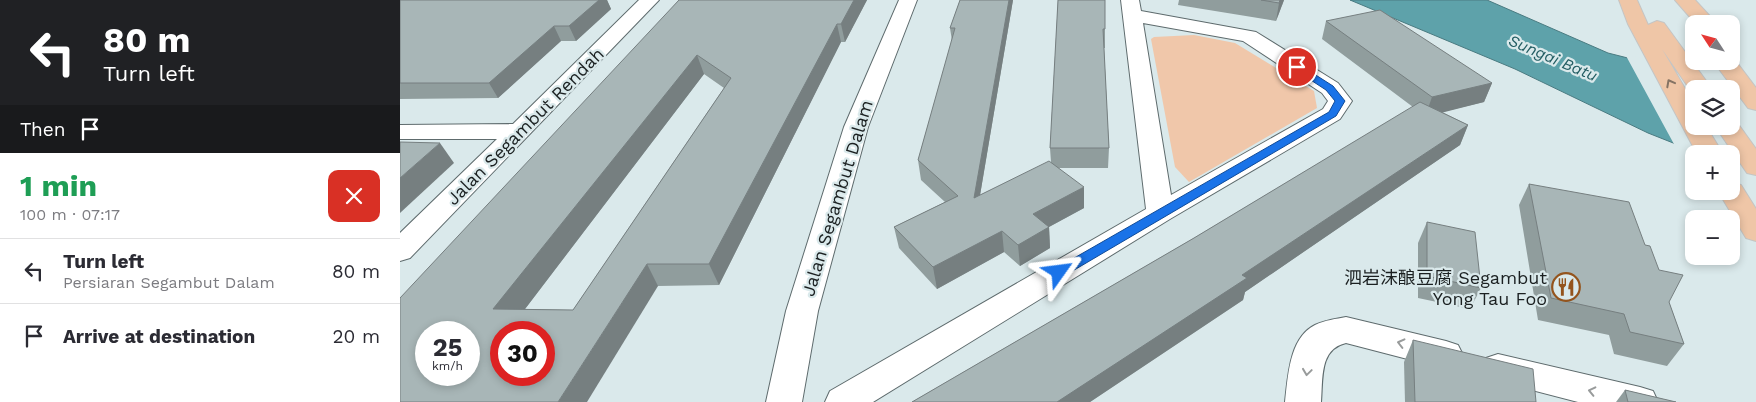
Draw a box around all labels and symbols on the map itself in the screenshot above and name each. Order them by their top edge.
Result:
north arrow [1685,15,1740,70]
water label: Sungai Batu [1506,31,1601,85]
street label: Jalan Segambut Rendah [442,43,608,209]
pin [1276,46,1318,88]
one-way arrow [1666,79,1676,88]
street label: Jalan Segambut Dalam [797,97,877,299]
position arrow [1032,245,1084,297]
place label: 泗岩沫酿豆腐 Segambut Yong Tau Foo [1344,267,1547,309]
restaurant icon: 泗岩沫酿豆腐 Segambut Yong Tau Foo [1551,272,1581,302]
speed limit sign: 30 [490,321,555,386]
one-way arrow [1397,339,1405,349]
one-way arrow [1302,368,1312,376]
one-way arrow [1588,386,1597,397]

